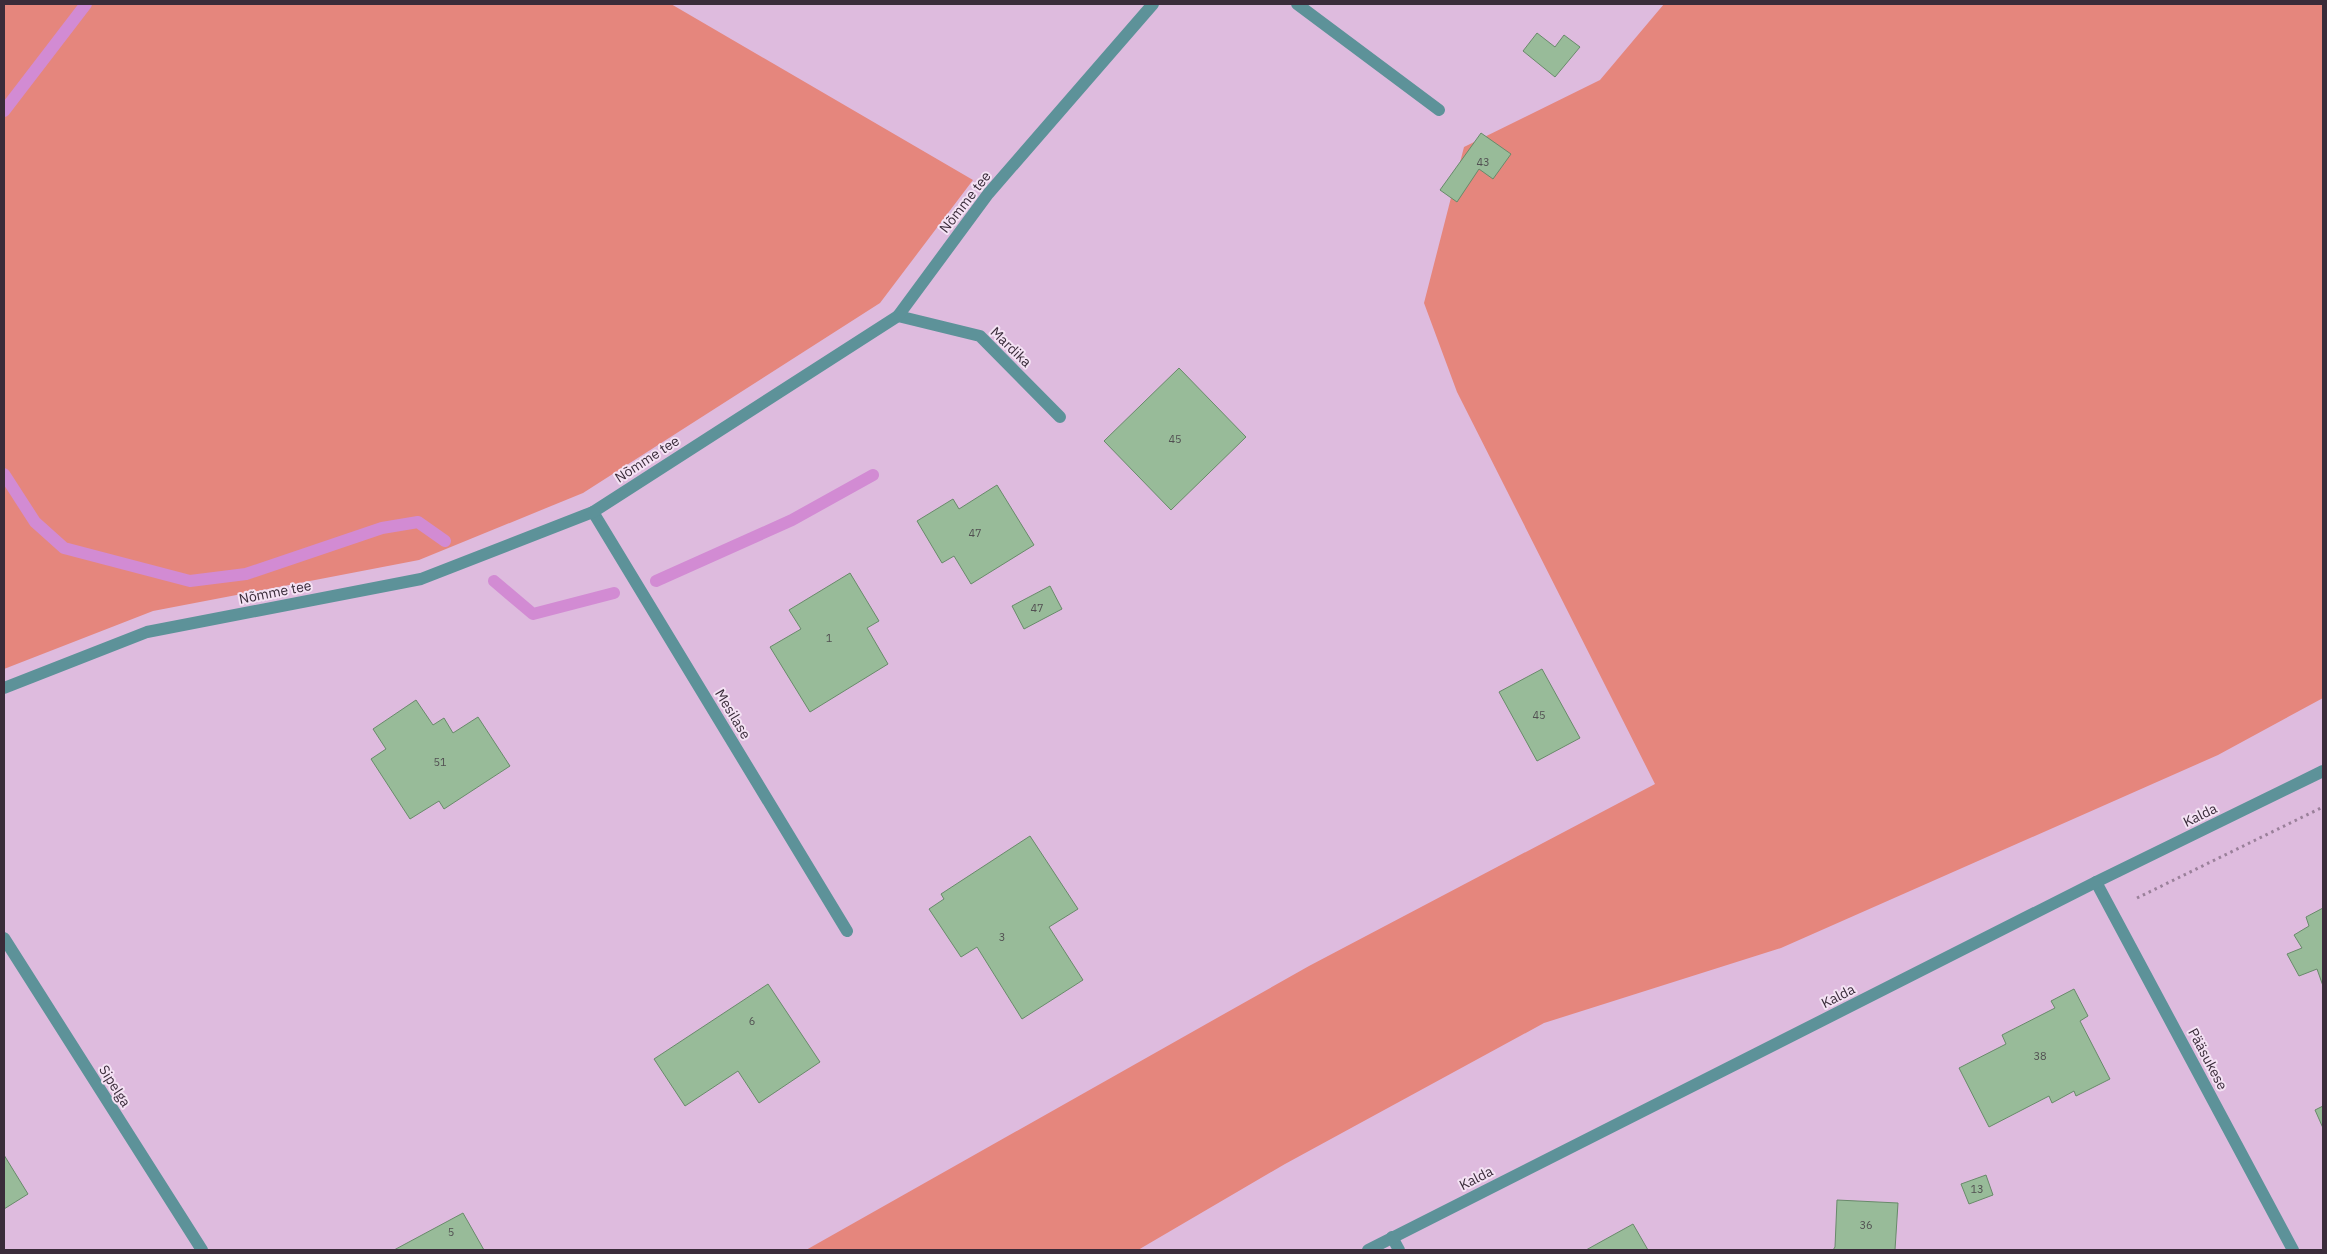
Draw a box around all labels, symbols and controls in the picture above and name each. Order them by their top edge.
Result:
house number: 43 [1476,155,1490,169]
street label: Nõmme tee [935,167,995,236]
street label: Mardika [987,323,1036,371]
street label: Nõmme tee [611,431,683,487]
house number: 45 [1168,432,1182,446]
house number: 47 [968,526,982,540]
street label: Nõmme tee [237,576,313,608]
house number: 47 [1030,601,1044,615]
house number: 1 [826,631,833,645]
street label: Mesilase [711,686,755,743]
house number: 45 [1532,708,1546,722]
house number: 51 [433,755,447,769]
street label: Kalda [2180,799,2220,831]
house number: 3 [999,930,1005,944]
street label: Kalda [1818,980,1858,1012]
house number: 6 [749,1014,755,1028]
street label: Pääsukese [2184,1025,2232,1093]
house number: 38 [2033,1049,2047,1063]
street label: Sipelga [95,1062,135,1111]
street label: Kalda [1456,1162,1496,1194]
house number: 13 [1970,1182,1984,1196]
house number: 36 [1859,1218,1873,1232]
house number: 5 [448,1225,454,1239]

